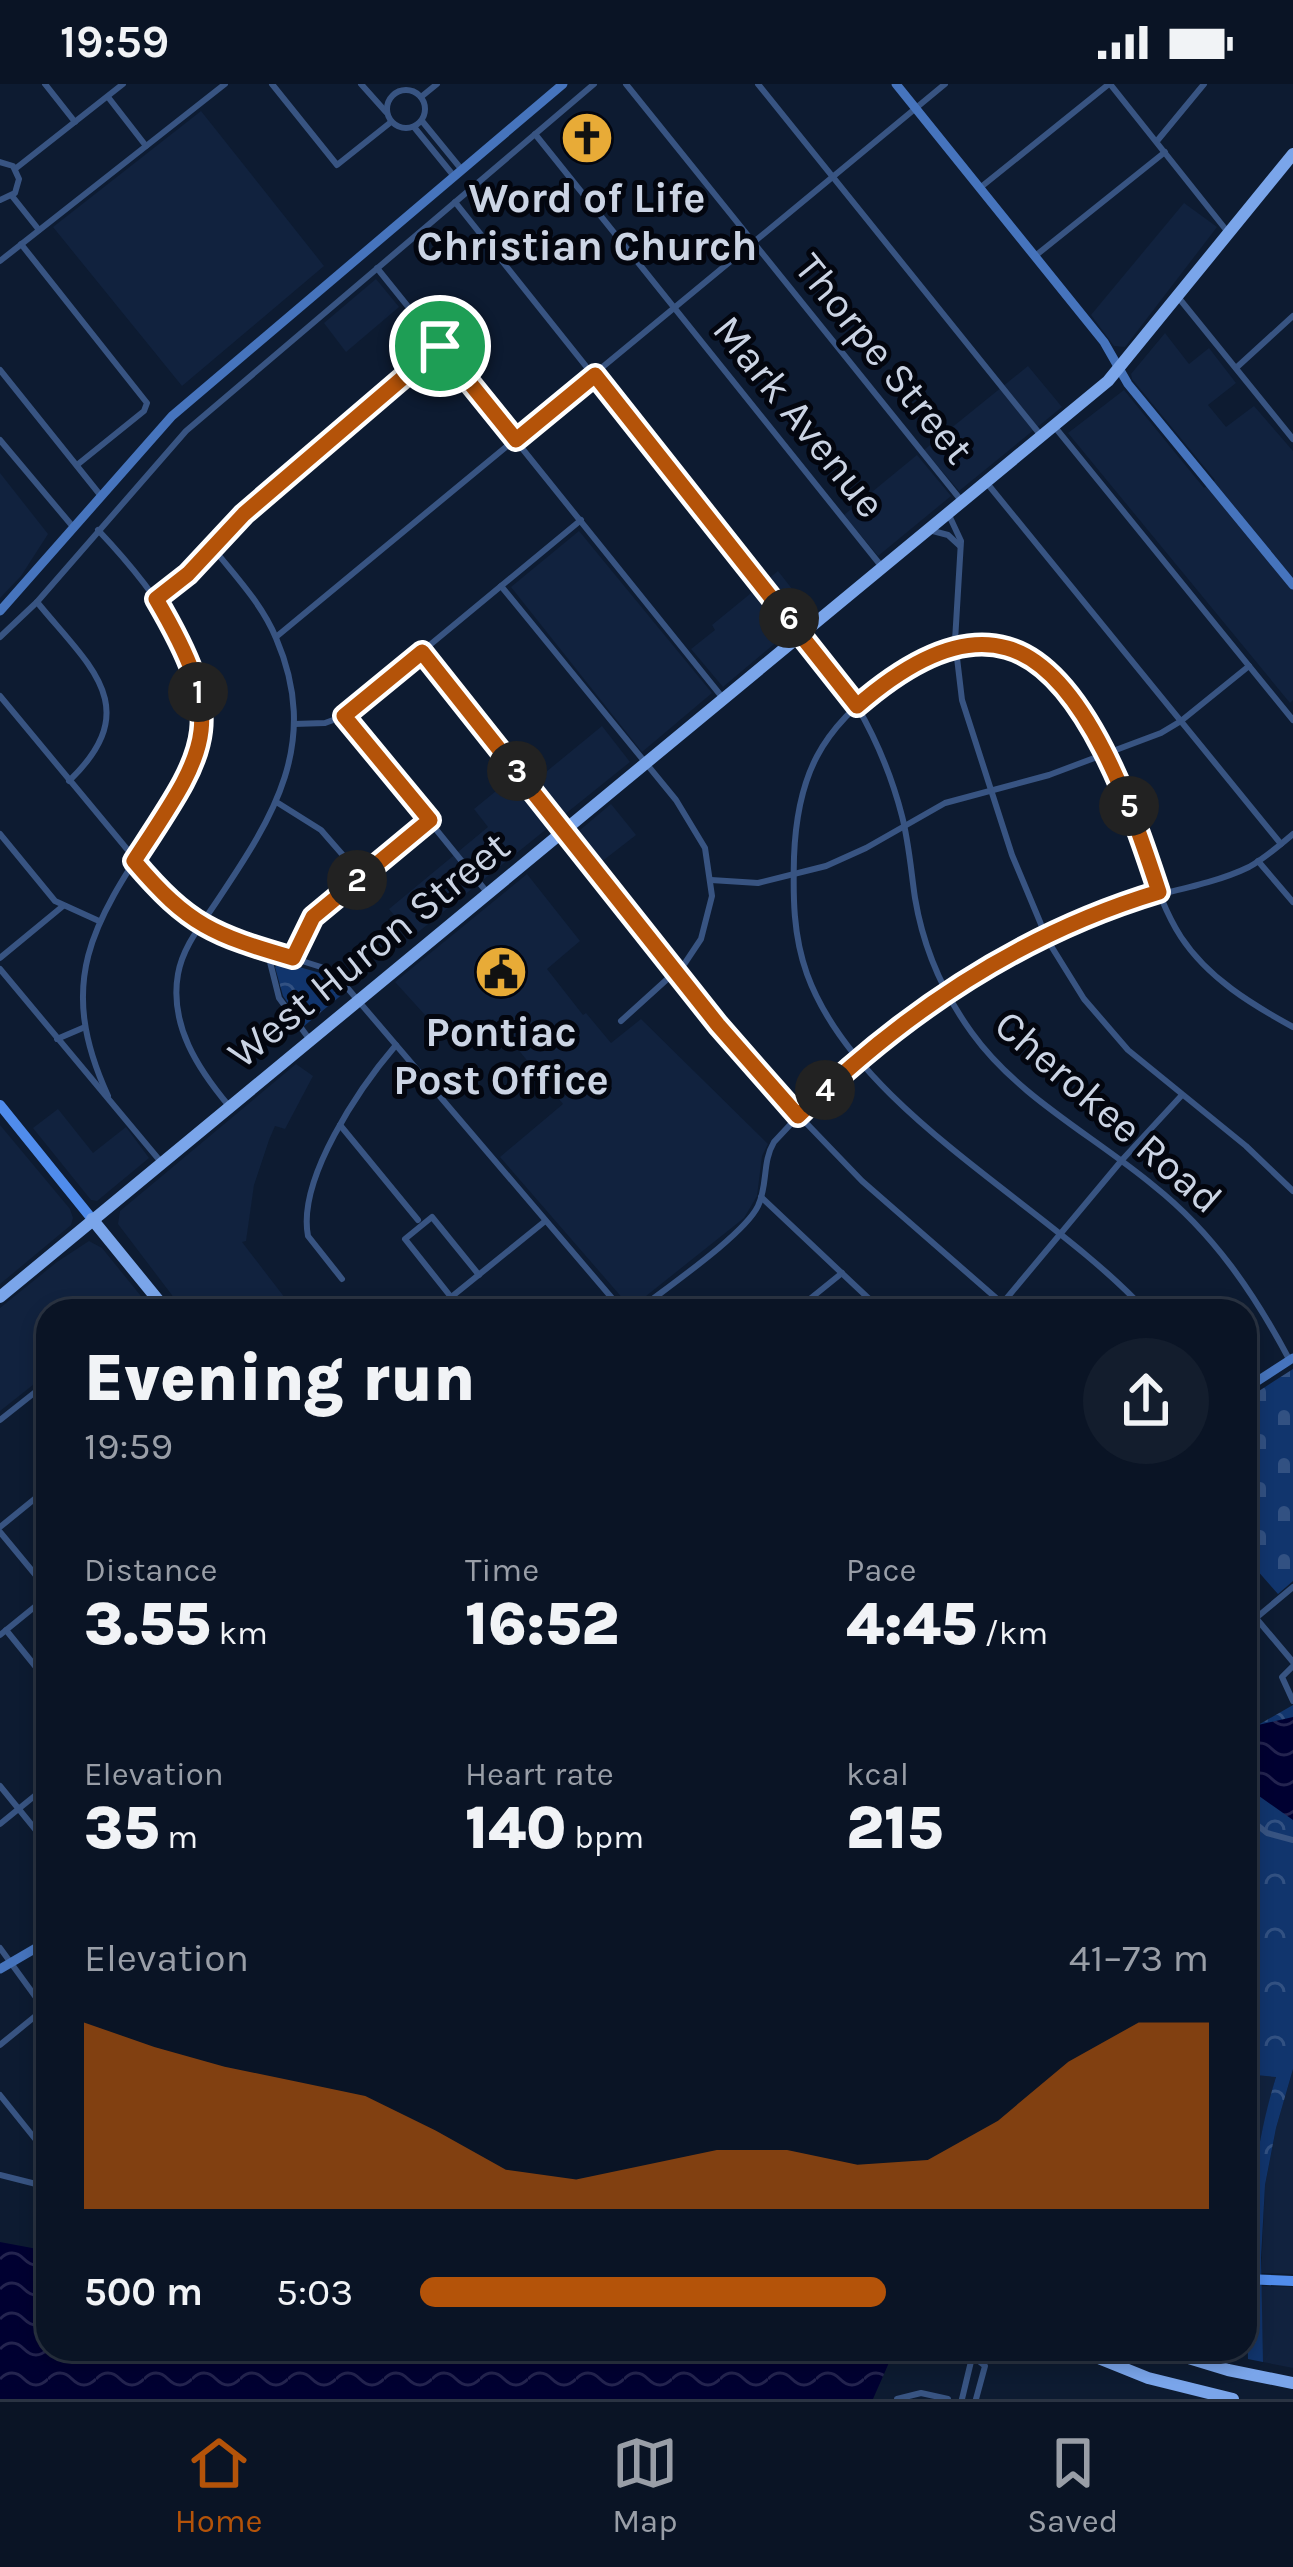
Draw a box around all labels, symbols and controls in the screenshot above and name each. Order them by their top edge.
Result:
text: 19:59 [60,16,169,68]
church icon: Word of Life Christian Church [559,110,615,166]
place label: Word of Life Christian Church [417,173,757,271]
street label: Thorpe Street [784,243,984,474]
pin [389,295,491,397]
street label: Mark Avenue [702,305,896,528]
icon: arrive [407,313,473,379]
pin: 6 [759,588,819,648]
text: 6 [779,599,799,637]
pin: 1 [168,662,228,722]
text: 1 [192,673,204,711]
pin: 3 [487,741,547,801]
text: 3 [507,752,527,790]
pin: 5 [1099,776,1159,836]
text: 5 [1119,787,1139,825]
street label: West Huron Street [218,821,520,1079]
pin: 2 [327,850,387,910]
text: 2 [347,861,367,899]
public building icon: Pontiac Post Office [473,944,529,1000]
street label: Cherokee Road [985,1000,1232,1224]
place label: Pontiac Post Office [393,1007,609,1105]
pin: 4 [795,1060,855,1120]
text: 4 [815,1071,835,1109]
button: share [1083,1338,1209,1464]
text: Evening run [84,1339,475,1417]
text: 19:59 [84,1423,173,1469]
text: Distance [84,1551,217,1589]
text: Time [465,1551,539,1589]
text: Pace [846,1551,916,1589]
text: 3.55 [84,1589,211,1659]
text: 16:52 [465,1589,619,1659]
text: 4:45 [846,1589,977,1659]
text: km [211,1614,268,1652]
text: /km [977,1614,1048,1652]
text: Elevation [84,1755,224,1793]
text: Heart rate [465,1755,614,1793]
text: kcal [846,1755,909,1793]
text: 35 [84,1793,159,1863]
text: 140 [465,1793,566,1863]
text: 215 [846,1793,943,1863]
text: m [159,1818,198,1856]
text: bpm [566,1818,644,1856]
text: Elevation [84,1935,249,1981]
text: 41–73 m [1069,1935,1209,1981]
text: 500 m [84,2269,203,2315]
text: 5:03 [276,2269,353,2315]
tab: Home [175,2430,263,2540]
tab: Map [612,2430,678,2540]
tab: Saved [1027,2430,1118,2540]

